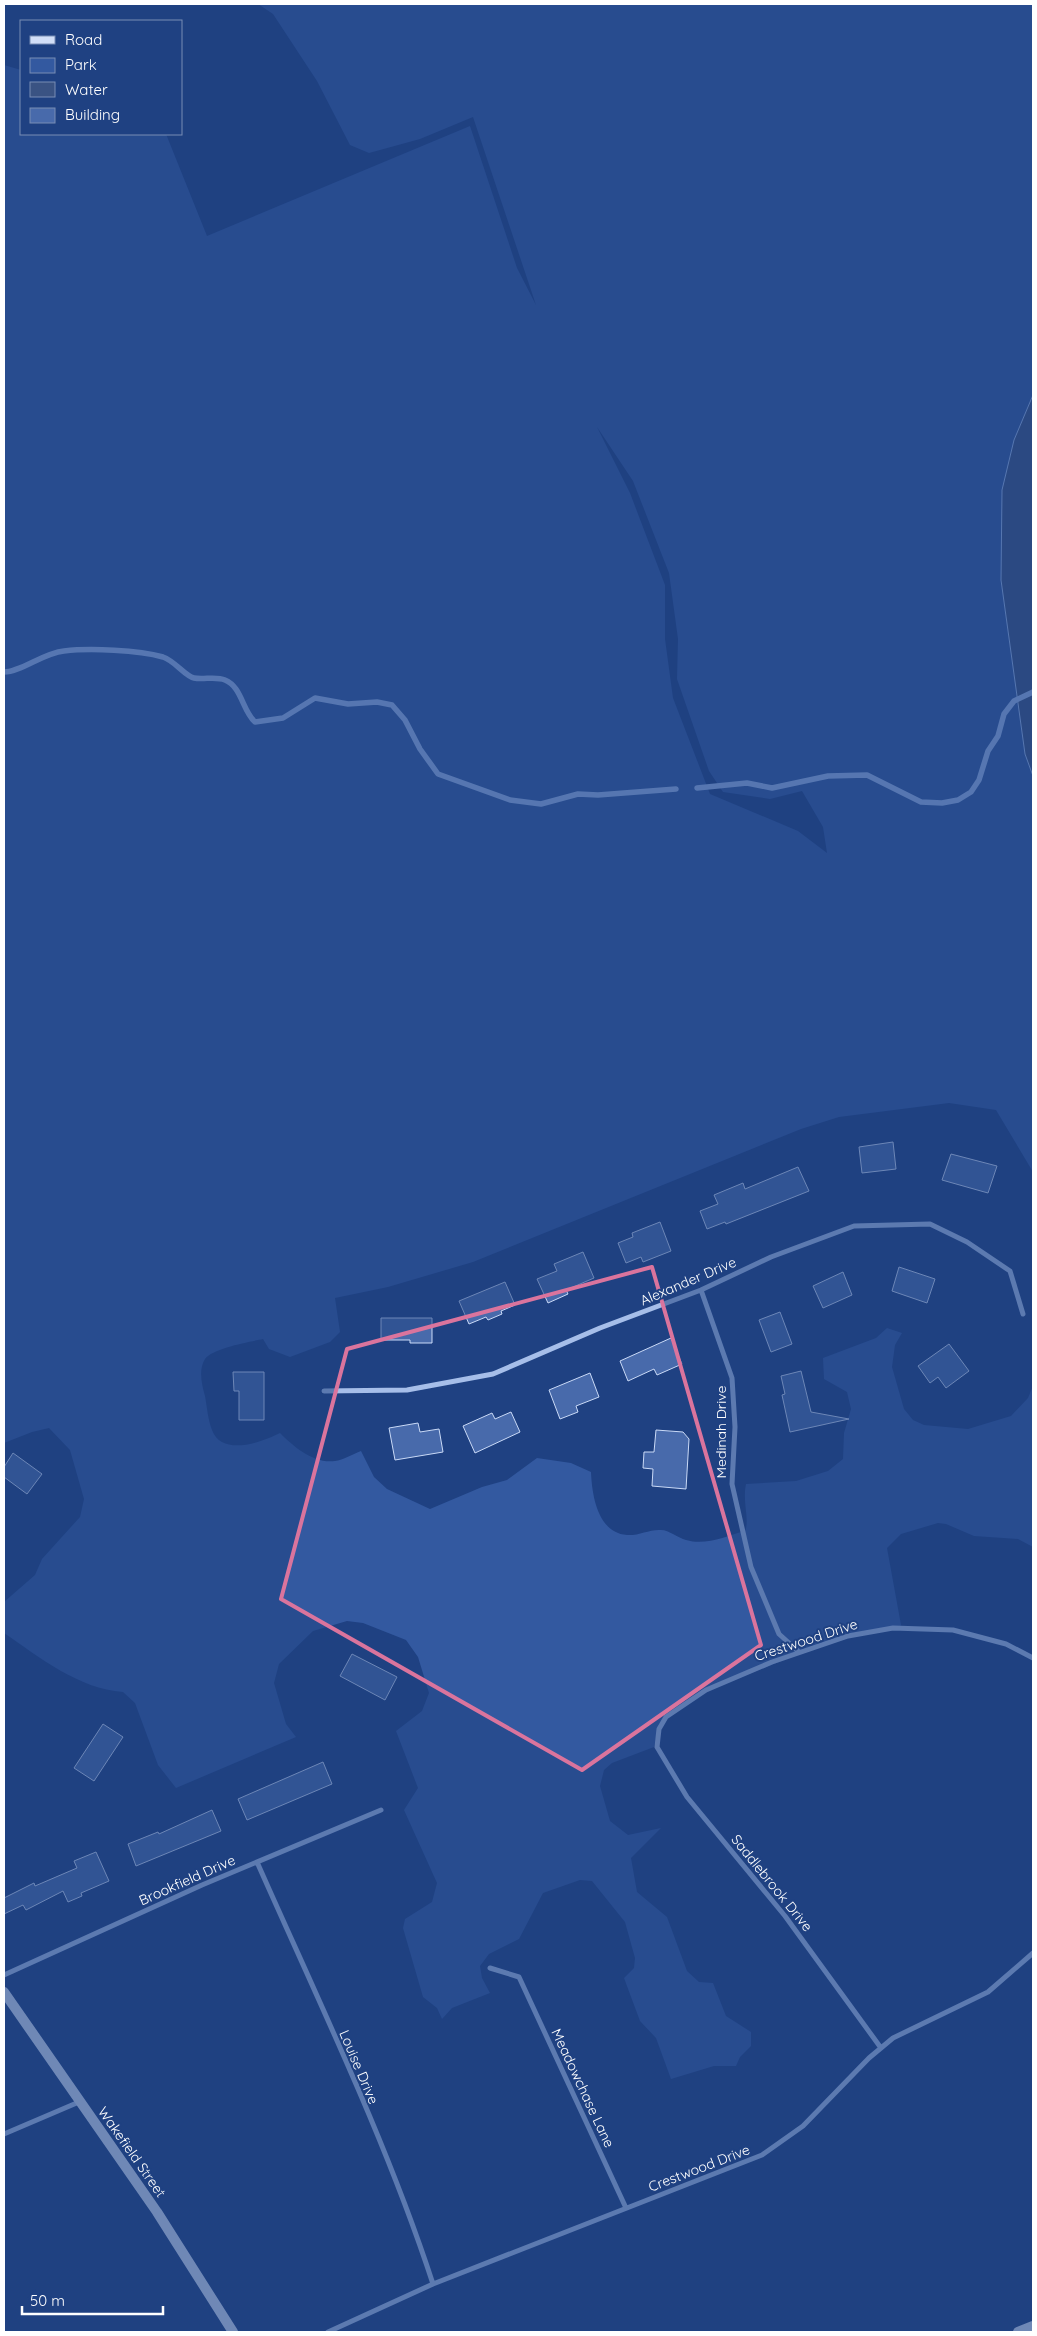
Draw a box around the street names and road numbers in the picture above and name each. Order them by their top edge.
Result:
street label: Alexander Drive [637,1253,739,1309]
street label: Medinah Drive [712,1385,730,1479]
street label: Crestwood Drive [752,1615,860,1665]
street label: Saddlebrook Drive [727,1831,817,1935]
street label: Brookfield Drive [136,1851,238,1909]
street label: Meadowchase Lane [547,2026,619,2151]
street label: Louise Drive [335,2027,383,2107]
street label: Wakefield Street [94,2103,170,2201]
street label: Crestwood Drive [646,2140,752,2196]

